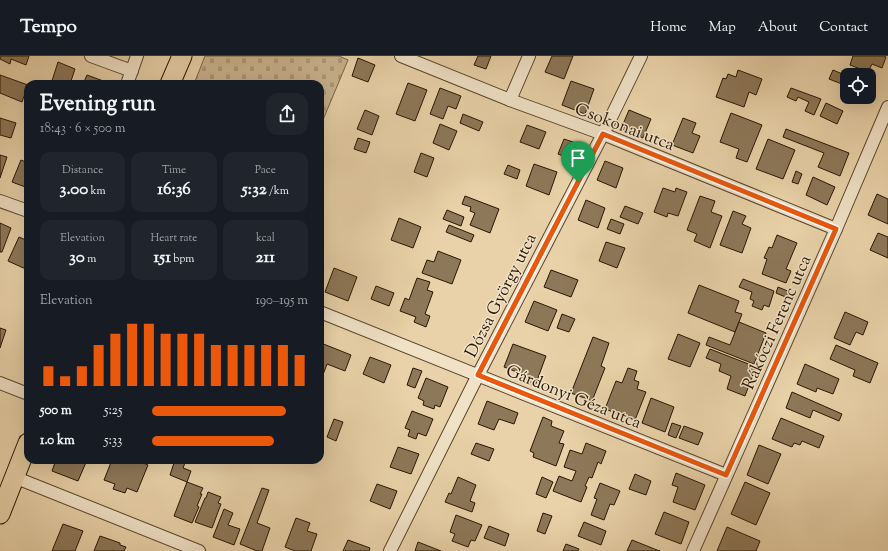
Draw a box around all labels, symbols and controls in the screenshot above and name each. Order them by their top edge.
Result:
text: Tempo [20,14,77,41]
text: Home [650,18,687,38]
text: Map [709,18,736,38]
text: About [758,18,797,38]
text: Contact [819,18,868,38]
map controls [840,68,876,104]
button: locate [840,68,876,104]
text: Evening run [40,89,156,121]
button: share [266,93,308,135]
street label: Csokonai utca [571,98,678,158]
text: 18:43 · 6 × 500 m [40,120,126,138]
pin [561,141,595,182]
icon: arrive [567,147,589,169]
text: Distance [62,162,103,178]
text: Time [162,162,186,178]
text: Pace [255,162,276,178]
text: 3.00 [60,178,88,202]
text: 16:36 [157,178,191,202]
text: 5:32 [242,178,267,202]
text: km [88,183,106,199]
text: /km [267,183,289,199]
street label: Dózsa György utca [460,229,544,362]
text: Elevation [60,230,105,246]
text: Heart rate [151,230,197,246]
text: kcal [256,230,275,246]
text: 30 [69,246,85,270]
text: 151 [154,246,171,270]
text: 211 [256,246,275,270]
text: m [85,251,96,267]
text: bpm [171,251,194,267]
street label: Rákóczi Ferenc utca [737,252,818,394]
text: Elevation [40,292,93,310]
text: 190–195 m [255,292,308,310]
street label: Gárdonyi Géza utca [502,360,645,436]
text: 500 m [40,402,72,420]
text: 5:25 [104,402,122,420]
text: 1.0 km [40,432,75,450]
text: 5:33 [104,432,122,450]

